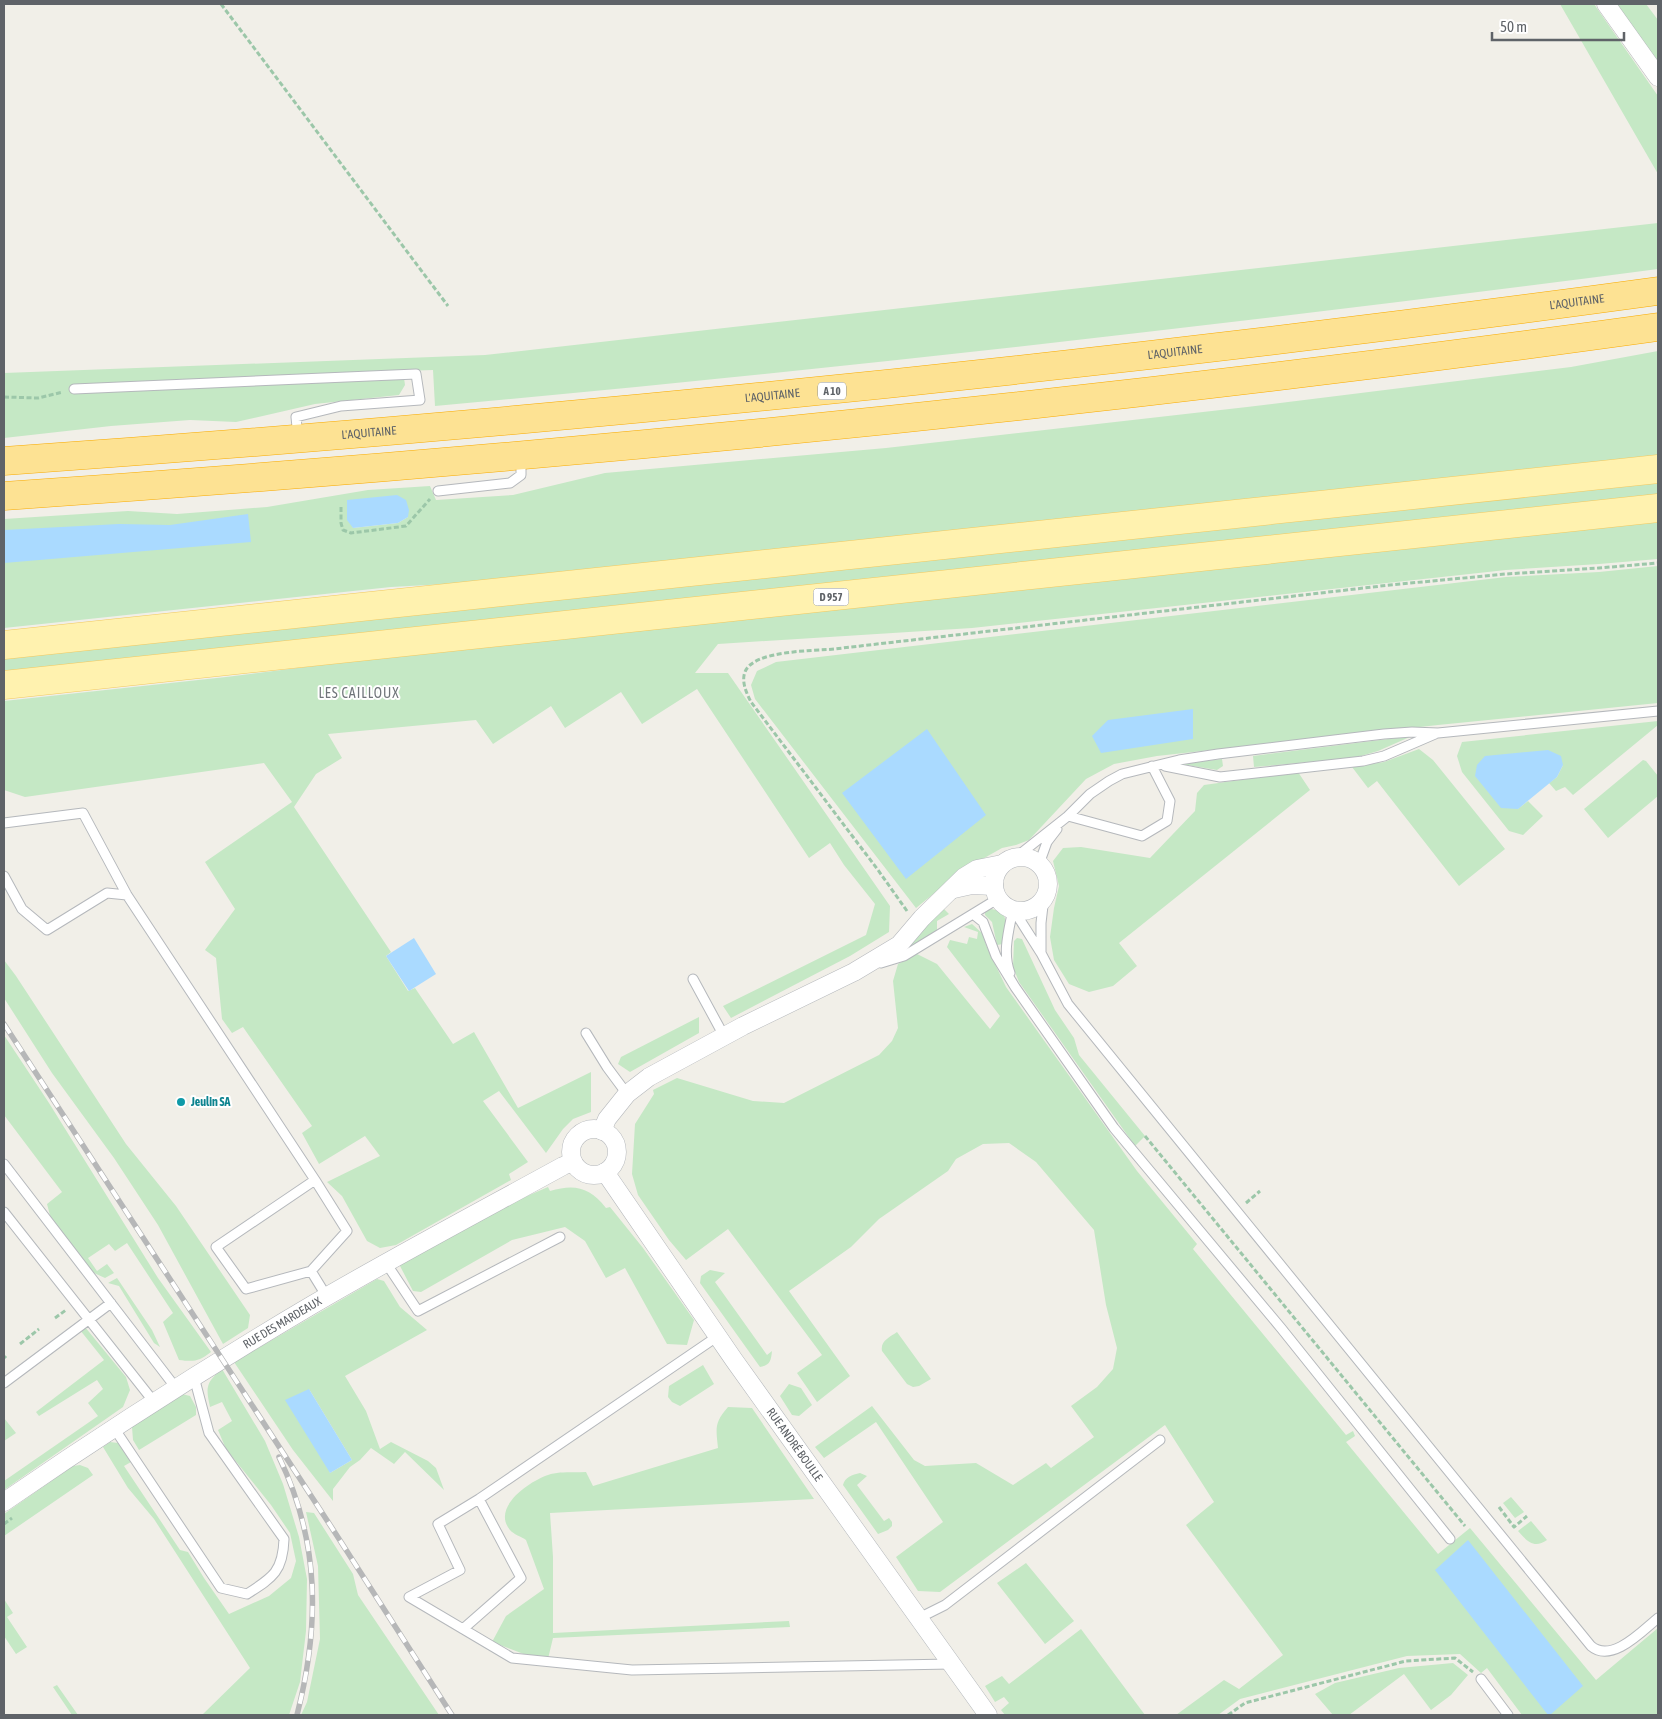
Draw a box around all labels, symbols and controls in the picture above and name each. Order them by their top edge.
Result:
scale bar [1492,10,1624,42]
text: 50 m [1500,18,1527,35]
street label: L'AQUITAINE [1549,291,1605,313]
street label: L'AQUITAINE [1147,342,1203,362]
road number: A 10 [818,382,846,400]
street label: L'AQUITAINE [744,386,800,405]
street label: L'AQUITAINE [341,423,397,442]
road number: D 957 [814,588,848,606]
district label: LES CAILLOUX [318,685,400,701]
place label: Jeulin SA [190,1095,231,1109]
marker: Jeulin SA [175,1096,187,1108]
street label: RUE DES MARDEAUX [241,1294,324,1352]
street label: RUE ANDRÉ BOULLE [764,1405,825,1484]

